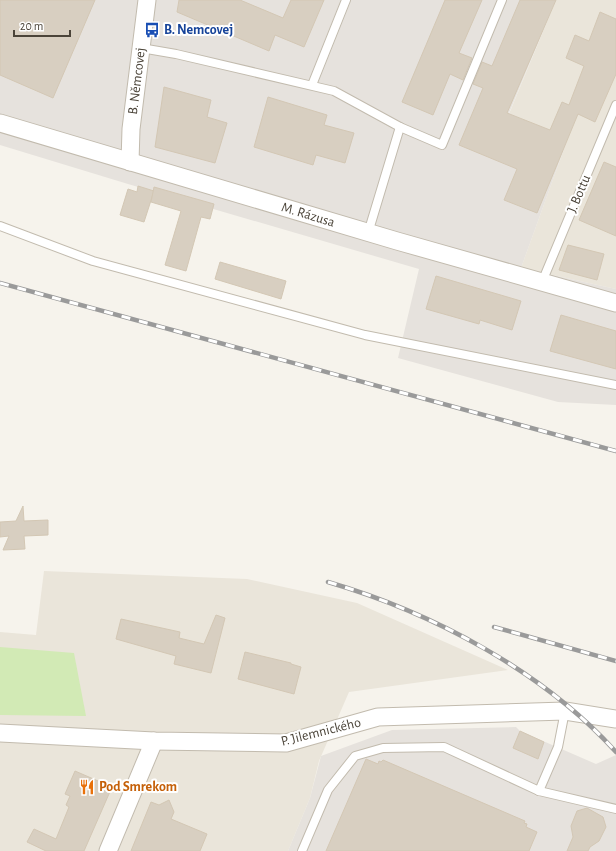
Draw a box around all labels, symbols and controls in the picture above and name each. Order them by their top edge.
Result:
scale bar [14,12,70,38]
text: 20 m [20,20,43,32]
bus stop icon: B. Nemcovej [143,21,161,39]
place label: B. Nemcovej [164,23,233,37]
street label: B. Němcovej [126,47,148,115]
street label: J. Bottu [565,173,593,215]
street label: M. Rázusa [280,200,337,230]
street label: P. Jilemnického [280,715,362,749]
restaurant icon: Pod Smrekom [78,778,96,796]
place label: Pod Smrekom [99,780,177,794]

